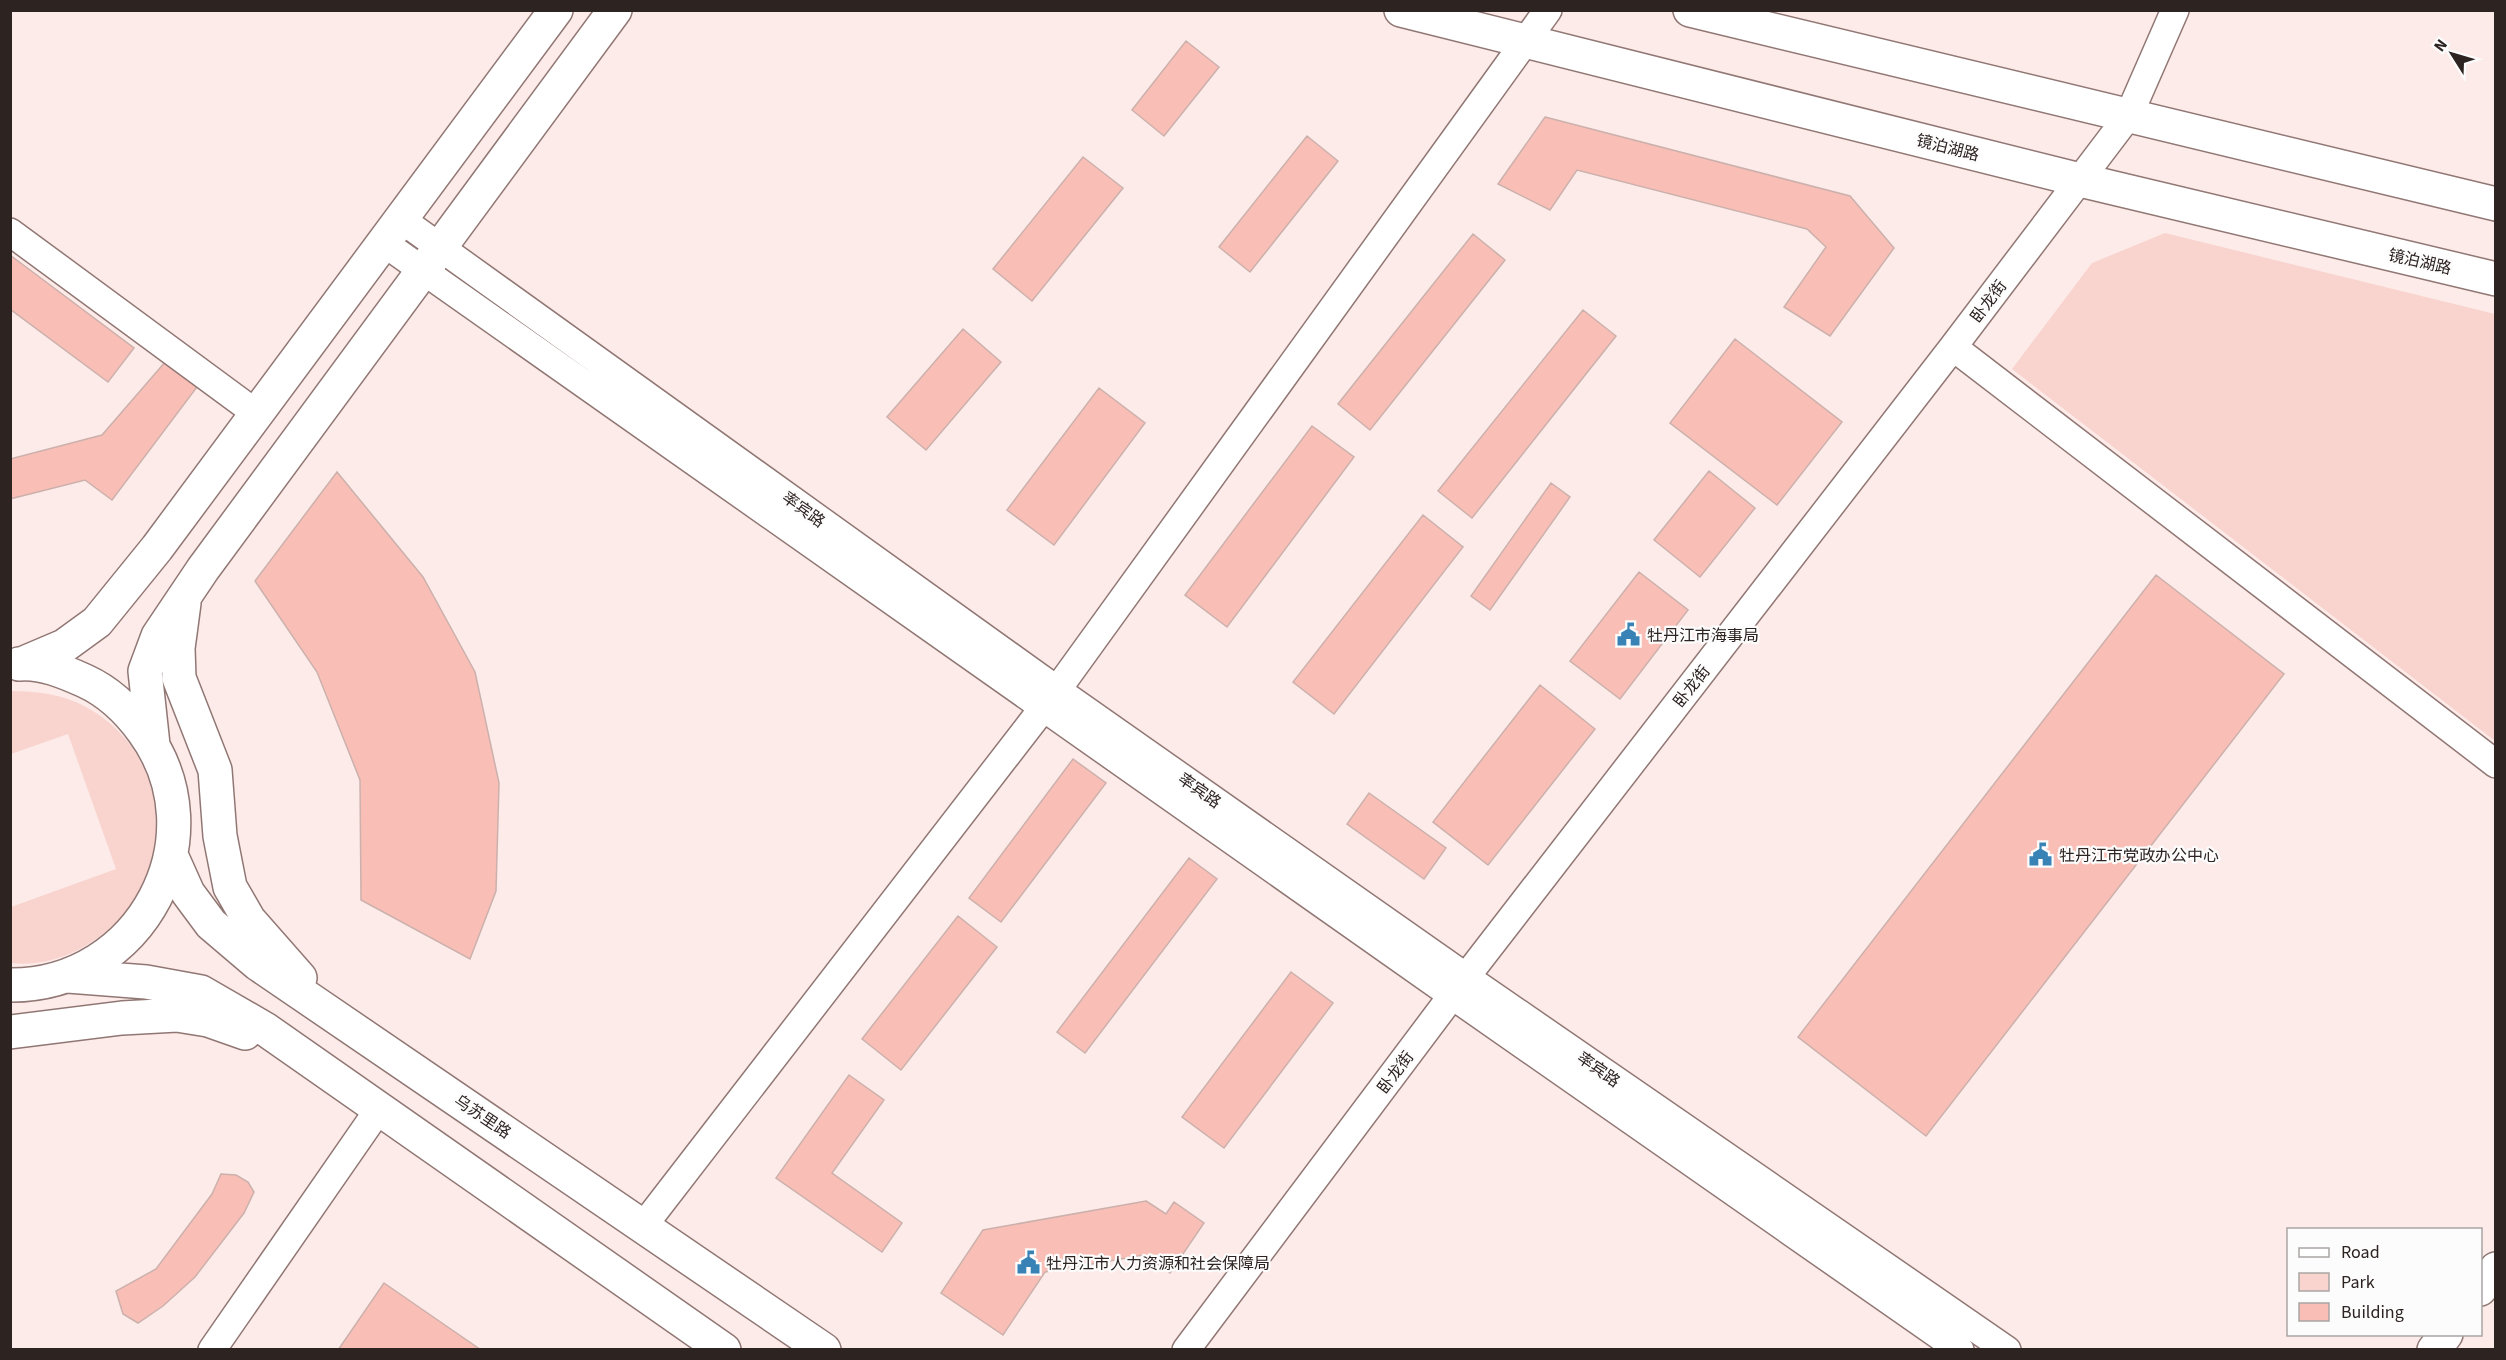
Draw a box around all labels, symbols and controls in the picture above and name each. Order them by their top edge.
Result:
north arrow [2422,24,2482,84]
text: N [2429,35,2453,56]
street label: 镜泊湖路 [1914,130,1981,166]
street label: 镜泊湖路 [2386,244,2453,280]
street label: 卧龙街 [1966,276,2012,327]
street label: 率宾路 [778,487,829,533]
public building icon: 牡丹江市海事局 [1616,622,1642,648]
place label: 牡丹江市海事局 [1647,625,1759,647]
street label: 卧龙街 [1668,661,1715,712]
street label: 率宾路 [1173,768,1225,814]
public building icon: 牡丹江市党政办公中心 [2028,842,2054,868]
place label: 牡丹江市党政办公中心 [2059,845,2219,867]
street label: 卧龙街 [1373,1047,1419,1098]
street label: 率宾路 [1572,1047,1624,1093]
street label: 乌苏里路 [450,1090,515,1144]
legend [2287,1228,2482,1336]
text: Road [2341,1240,2380,1265]
public building icon: 牡丹江市人力资源和社会保障局 [1015,1250,1041,1276]
place label: 牡丹江市人力资源和社会保障局 [1046,1253,1270,1275]
text: Park [2341,1270,2375,1295]
text: Building [2341,1300,2404,1325]

